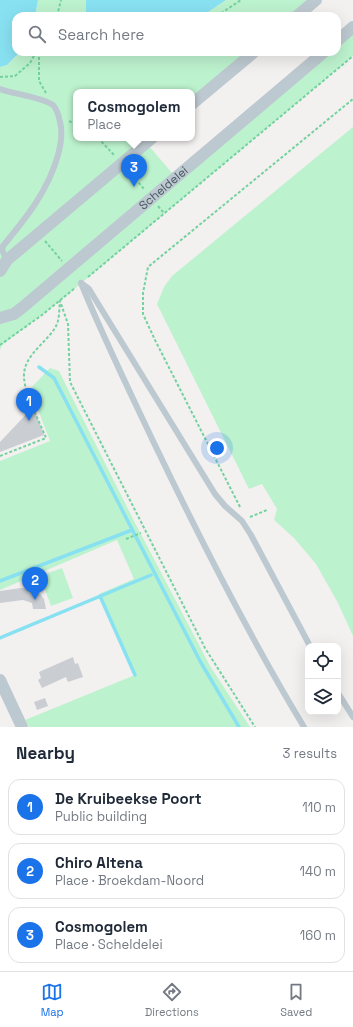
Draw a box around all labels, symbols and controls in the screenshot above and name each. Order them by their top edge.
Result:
search box [12,12,341,56]
icon: search [26,23,48,45]
text: Search here [58,25,144,44]
popup [73,89,195,141]
text: Cosmogolem [88,97,180,116]
text: Place [88,116,121,133]
pin: 3 [121,154,147,187]
street label: Scheldelei [135,163,191,213]
pin: 1 [16,388,42,421]
your location [207,438,227,458]
pin: 2 [22,567,48,600]
map controls [305,643,341,715]
button: locate [305,643,341,679]
button: layers [305,679,341,715]
text: Nearby [16,742,75,764]
text: 3 results [283,745,337,762]
text: De Kruibeekse Poort [55,789,202,808]
text: 1 [27,799,33,816]
text: 110 m [302,799,336,816]
text: Public building [55,808,147,825]
text: Chiro Altena [55,853,143,872]
text: 2 [26,863,34,880]
text: 140 m [300,863,336,880]
text: Place · Broekdam-Noord [55,872,204,889]
text: Cosmogolem [55,917,148,936]
text: 3 [26,927,34,944]
text: 160 m [300,927,336,944]
text: Place · Scheldelei [55,936,163,953]
tab: Map [41,981,64,1019]
tab: Directions [145,981,199,1019]
tab: Saved [280,981,312,1019]

